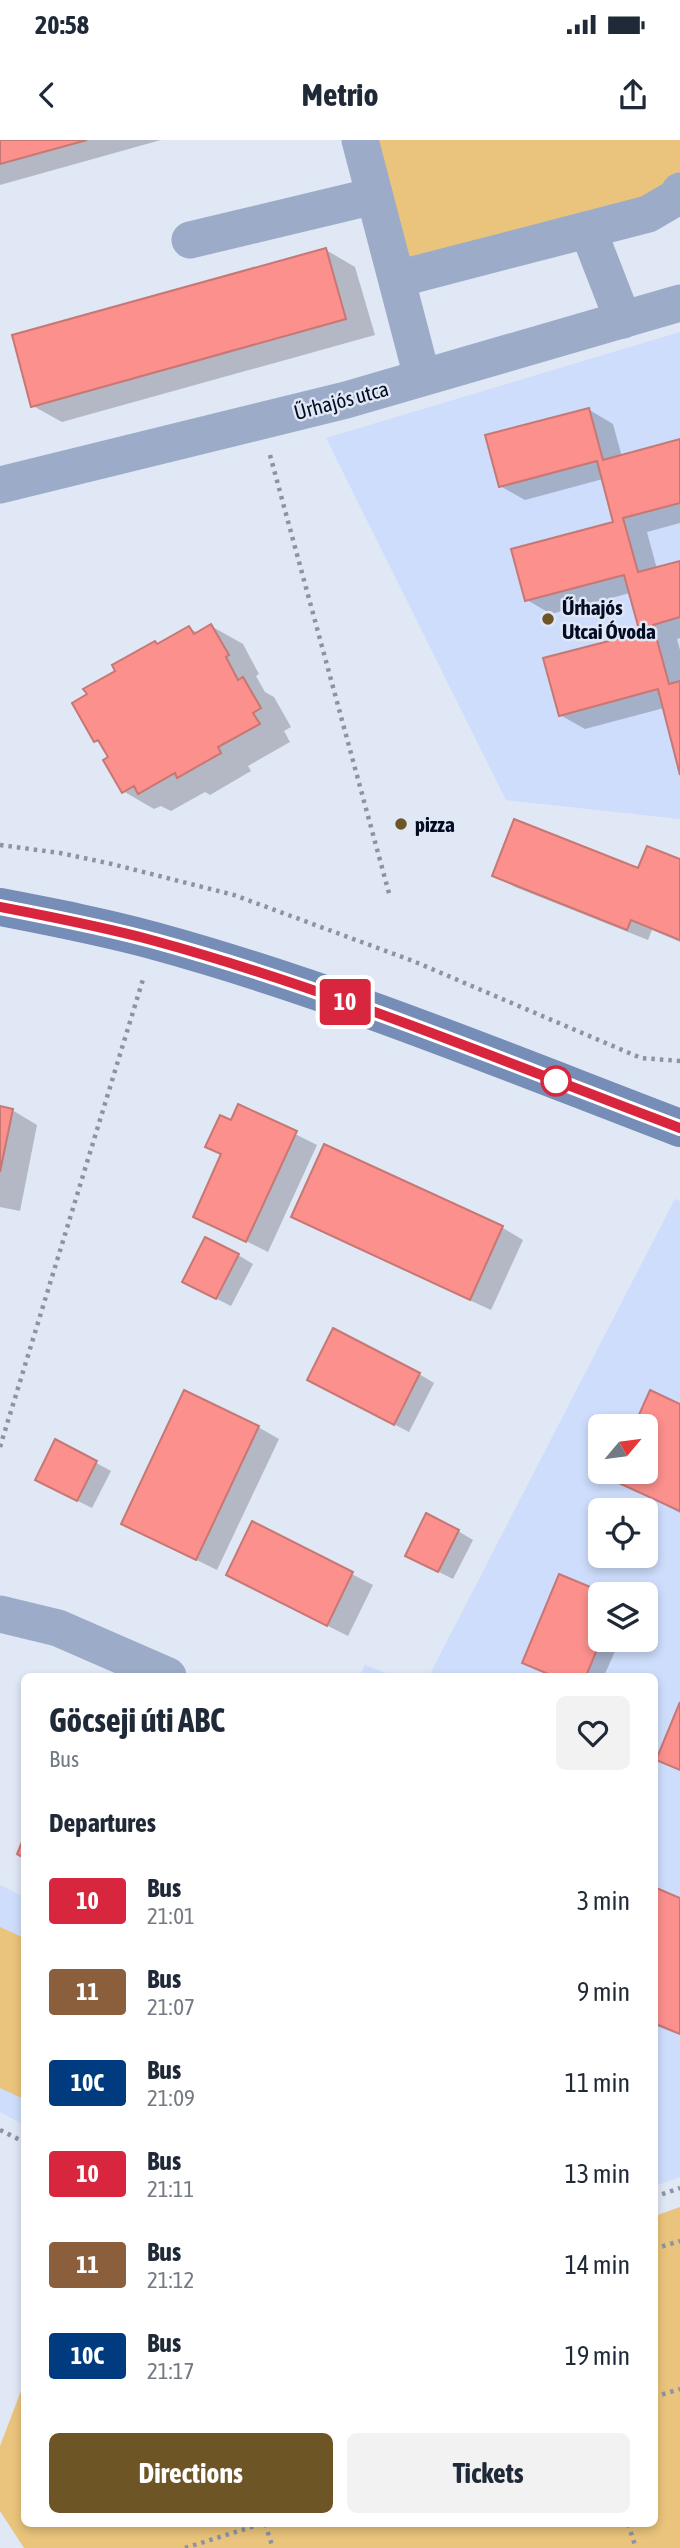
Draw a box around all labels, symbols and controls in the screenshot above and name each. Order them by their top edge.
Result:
text: 20:58 [35,10,89,40]
icon: back [28,76,66,114]
text: Metrio [301,76,379,113]
icon: share [614,76,652,114]
street label: Űrhajós utca [291,376,391,424]
place label: Űrhajós Utcai Óvoda [562,595,656,643]
marker: Űrhajós Utcai Óvoda [540,611,556,627]
place label: pizza [415,812,455,836]
marker: pizza [393,816,409,832]
line badge: 10 [314,979,376,1025]
text: 10 [334,988,356,1015]
unlabelled marker [541,1066,571,1096]
north arrow [588,1414,658,1484]
map controls [588,1414,658,1652]
button: locate [588,1498,658,1568]
button: layers [588,1582,658,1652]
button: heart [556,1696,630,1770]
text: Göcseji úti ABC [49,1701,225,1739]
text: Bus [49,1746,79,1772]
text: Departures [49,1808,156,1838]
text: Bus [147,1873,181,1903]
text: 3 min [577,1886,630,1916]
text: 10 [76,1887,99,1914]
text: 21:01 [147,1903,195,1929]
text: Bus [147,1964,181,1994]
text: 9 min [577,1977,630,2007]
text: 11 [76,1978,99,2005]
text: 21:07 [147,1994,195,2020]
text: Bus [147,2055,181,2085]
text: 11 min [565,2068,630,2098]
text: 10C [71,2069,104,2096]
text: 21:09 [147,2085,195,2111]
text: Bus [147,2146,181,2176]
text: 13 min [565,2159,630,2189]
text: 10 [76,2160,99,2187]
text: 21:11 [147,2176,194,2202]
text: Bus [147,2237,181,2267]
text: 14 min [565,2250,630,2280]
text: 11 [76,2251,99,2278]
text: 21:12 [147,2267,194,2293]
text: Bus [147,2328,181,2358]
text: 19 min [565,2341,630,2371]
text: 10C [71,2342,104,2369]
text: 21:17 [147,2358,194,2384]
button: Directions [49,2433,333,2513]
button: Tickets [347,2433,630,2513]

